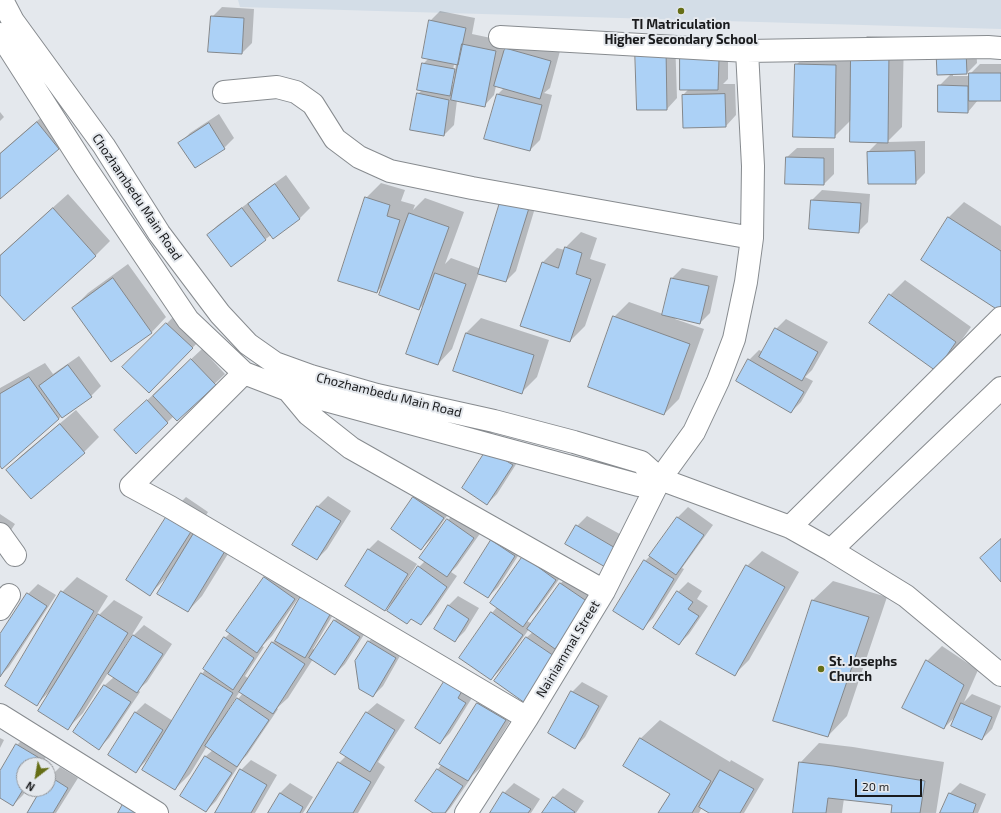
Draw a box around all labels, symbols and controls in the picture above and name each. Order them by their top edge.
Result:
marker: TI Matriculation Higher Secondary School [676,6,686,16]
place label: TI Matriculation Higher Secondary School [604,17,758,48]
street label: Chozhambedu Main Road [89,131,185,263]
street label: Chozhambedu Main Road [315,369,463,421]
street label: Nainiammal Street [533,598,603,700]
place label: St. Josephs Church [829,654,897,685]
marker: St. Josephs Church [816,664,826,674]
north arrow [16,757,56,797]
scale bar [857,771,924,797]
text: N [23,779,37,794]
text: 20 m [862,779,889,793]

